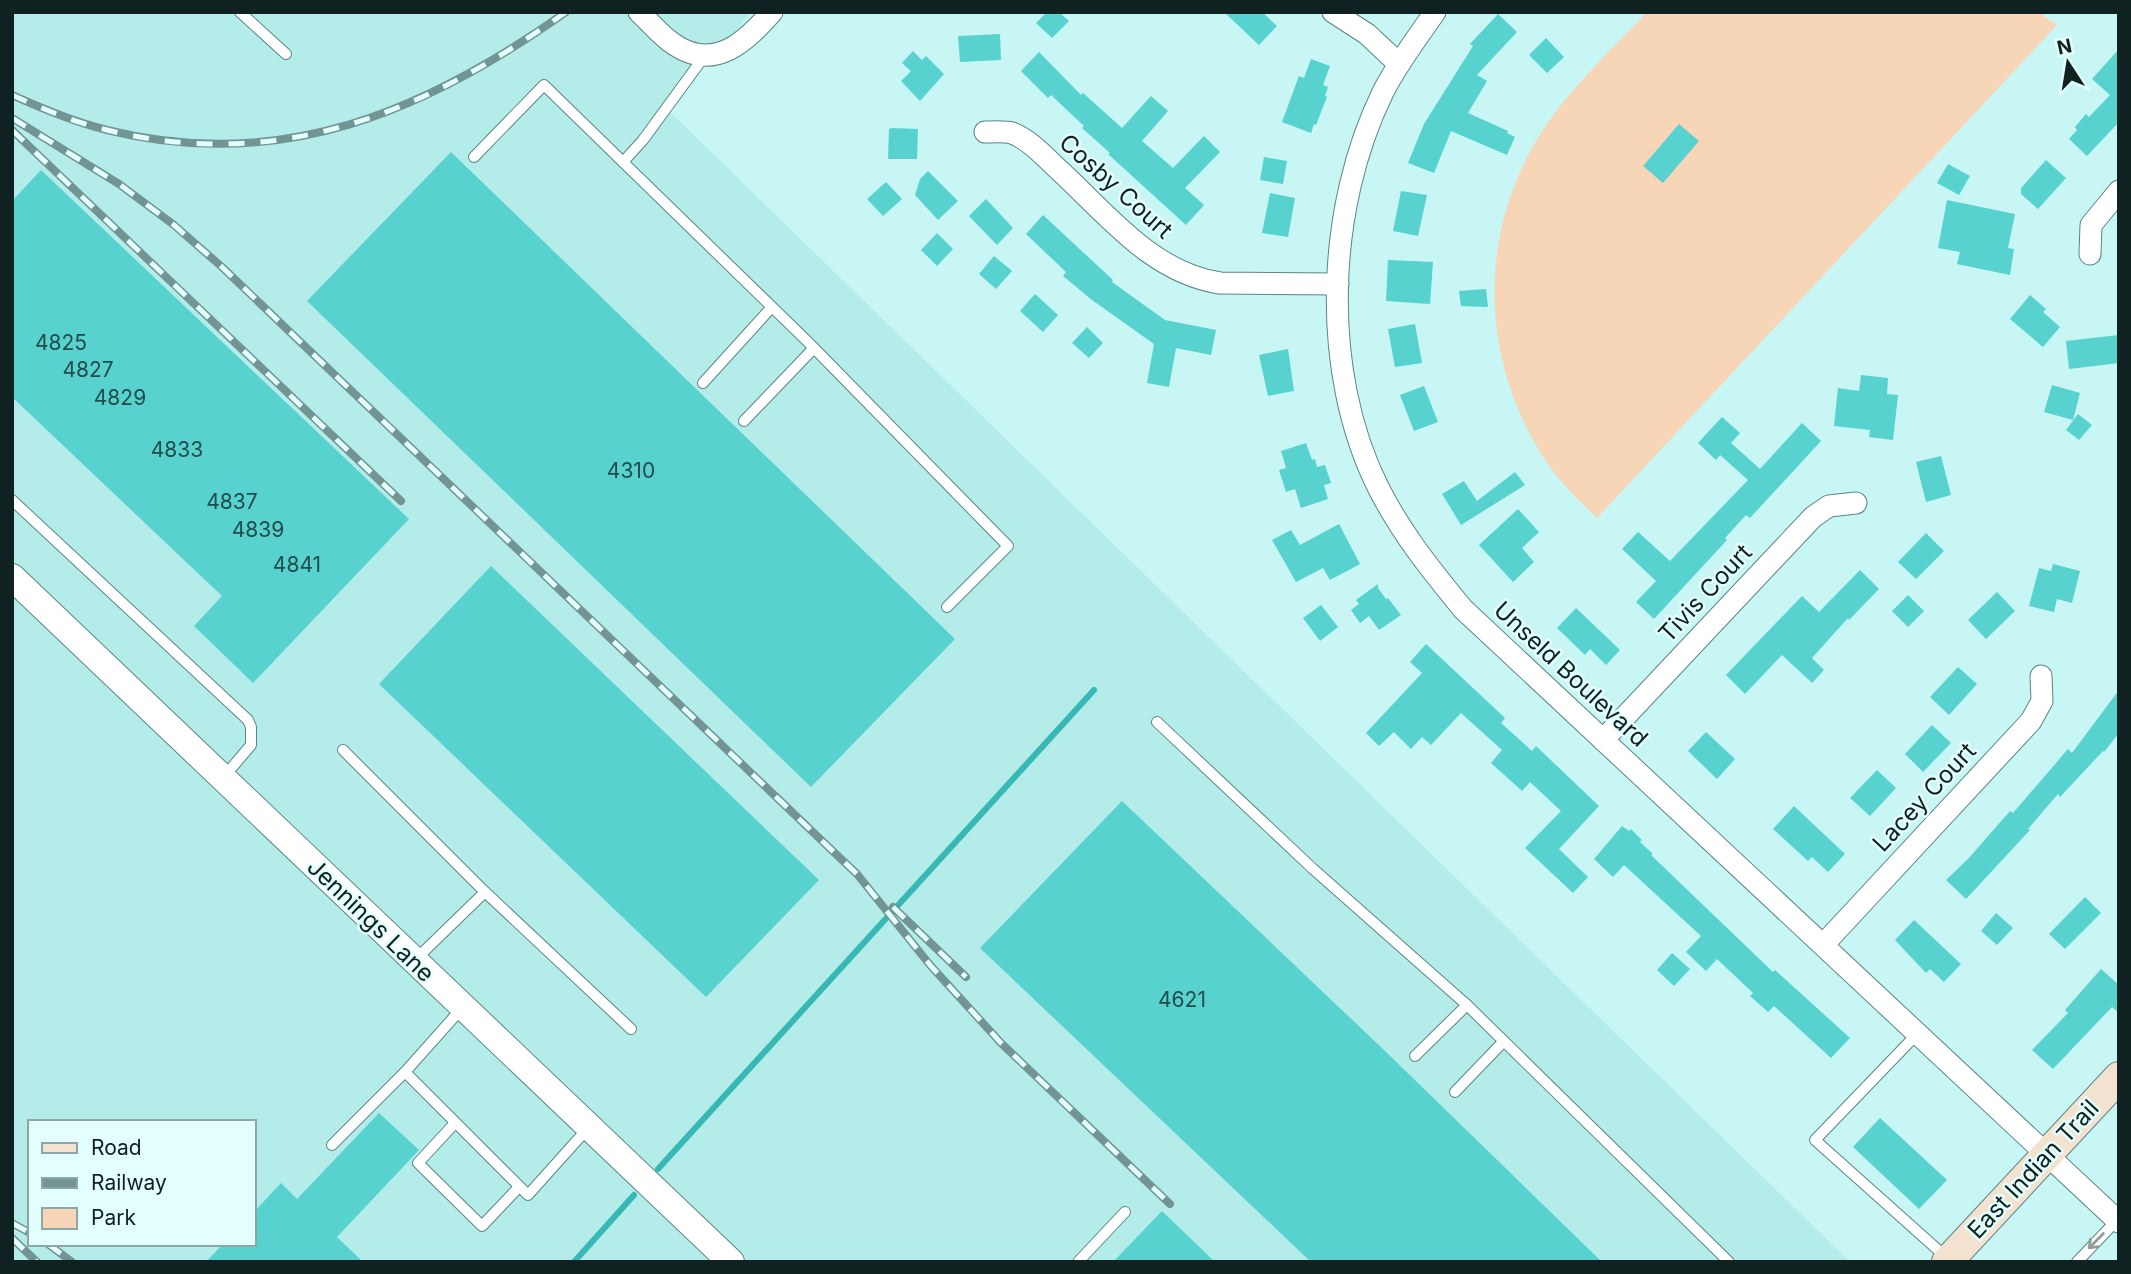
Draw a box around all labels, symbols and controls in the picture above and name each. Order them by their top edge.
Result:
north arrow [2033,28,2103,98]
text: N [2055,34,2074,60]
street label: Cosby Court [1053,128,1179,245]
house number: 4825 [35,330,87,355]
house number: 4827 [62,357,114,382]
house number: 4829 [94,385,146,410]
house number: 4833 [151,437,203,462]
house number: 4310 [607,458,655,483]
house number: 4837 [206,489,258,514]
house number: 4839 [232,517,284,542]
street label: Tivis Court [1652,538,1758,648]
house number: 4841 [273,552,321,577]
street label: Unseld Boulevard [1488,595,1654,753]
street label: Lacey Court [1866,737,1982,857]
street label: Jennings Lane [301,852,441,988]
house number: 4621 [1158,987,1206,1012]
street label: East Indian Trail [1961,1094,2105,1244]
legend [28,1120,256,1246]
text: Road [91,1135,142,1160]
text: Railway [91,1170,167,1195]
text: Park [91,1205,136,1230]
one-way arrow [2088,1232,2105,1249]

